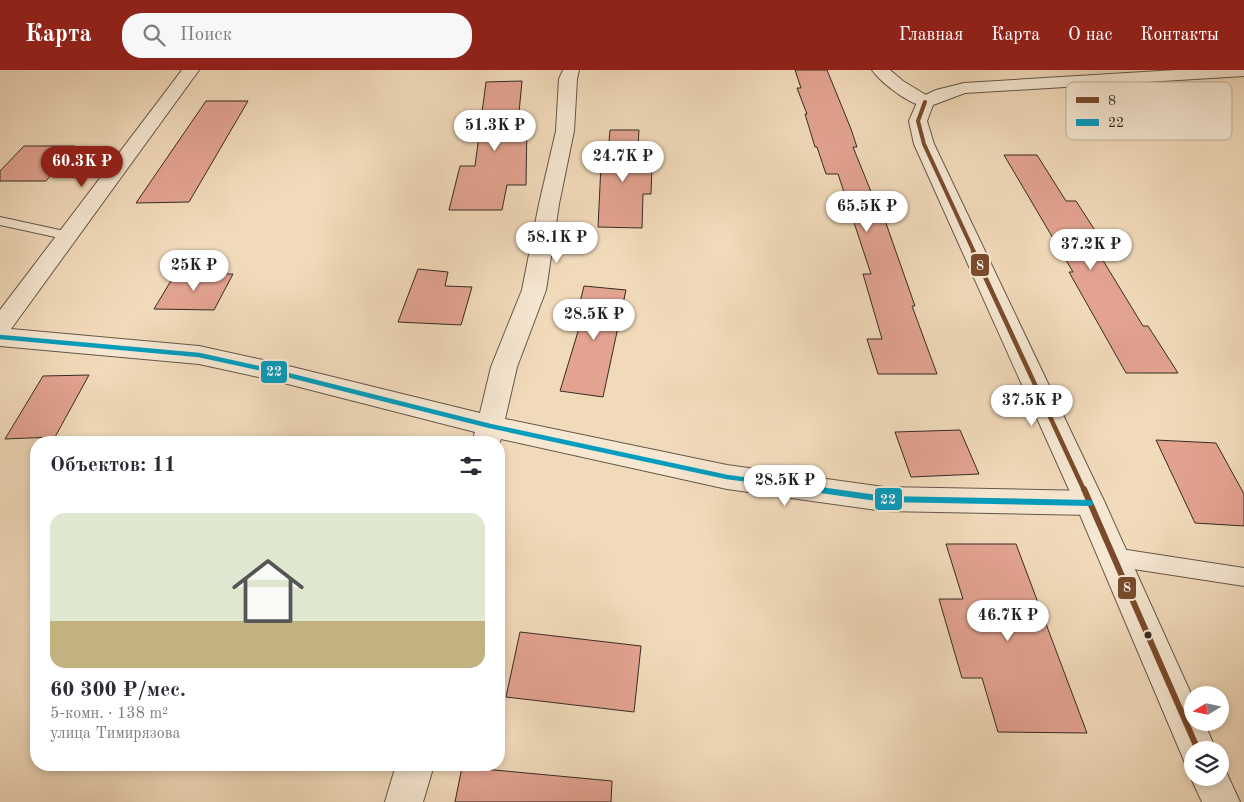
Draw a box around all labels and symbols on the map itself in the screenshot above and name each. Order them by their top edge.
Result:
legend [1066,82,1232,140]
text: 8 [1108,94,1116,108]
pin: 51.3K ₽ [449,109,541,152]
text: 22 [1108,116,1124,130]
pin: 24.7K ₽ [577,140,669,183]
pin: 60.3K ₽ [36,146,128,188]
pin: 65.5K ₽ [821,190,913,233]
pin: 58.1K ₽ [511,222,603,264]
pin: 37.2K ₽ [1045,228,1137,271]
pin: 25K ₽ [159,250,229,292]
line badge: 8 [970,253,990,277]
text: 8 [976,259,984,273]
pin: 28.5K ₽ [548,298,640,341]
line badge: 22 [260,360,288,384]
text: 22 [266,365,282,379]
pin: 37.5K ₽ [986,384,1078,427]
pin: 28.5K ₽ [739,464,831,507]
line badge: 22 [874,487,903,511]
text: 22 [880,493,896,507]
line badge: 8 [1117,576,1137,600]
text: 8 [1123,581,1131,595]
pin: 46.7K ₽ [962,600,1054,642]
unlabelled marker [1143,630,1153,640]
north arrow [1184,686,1229,731]

